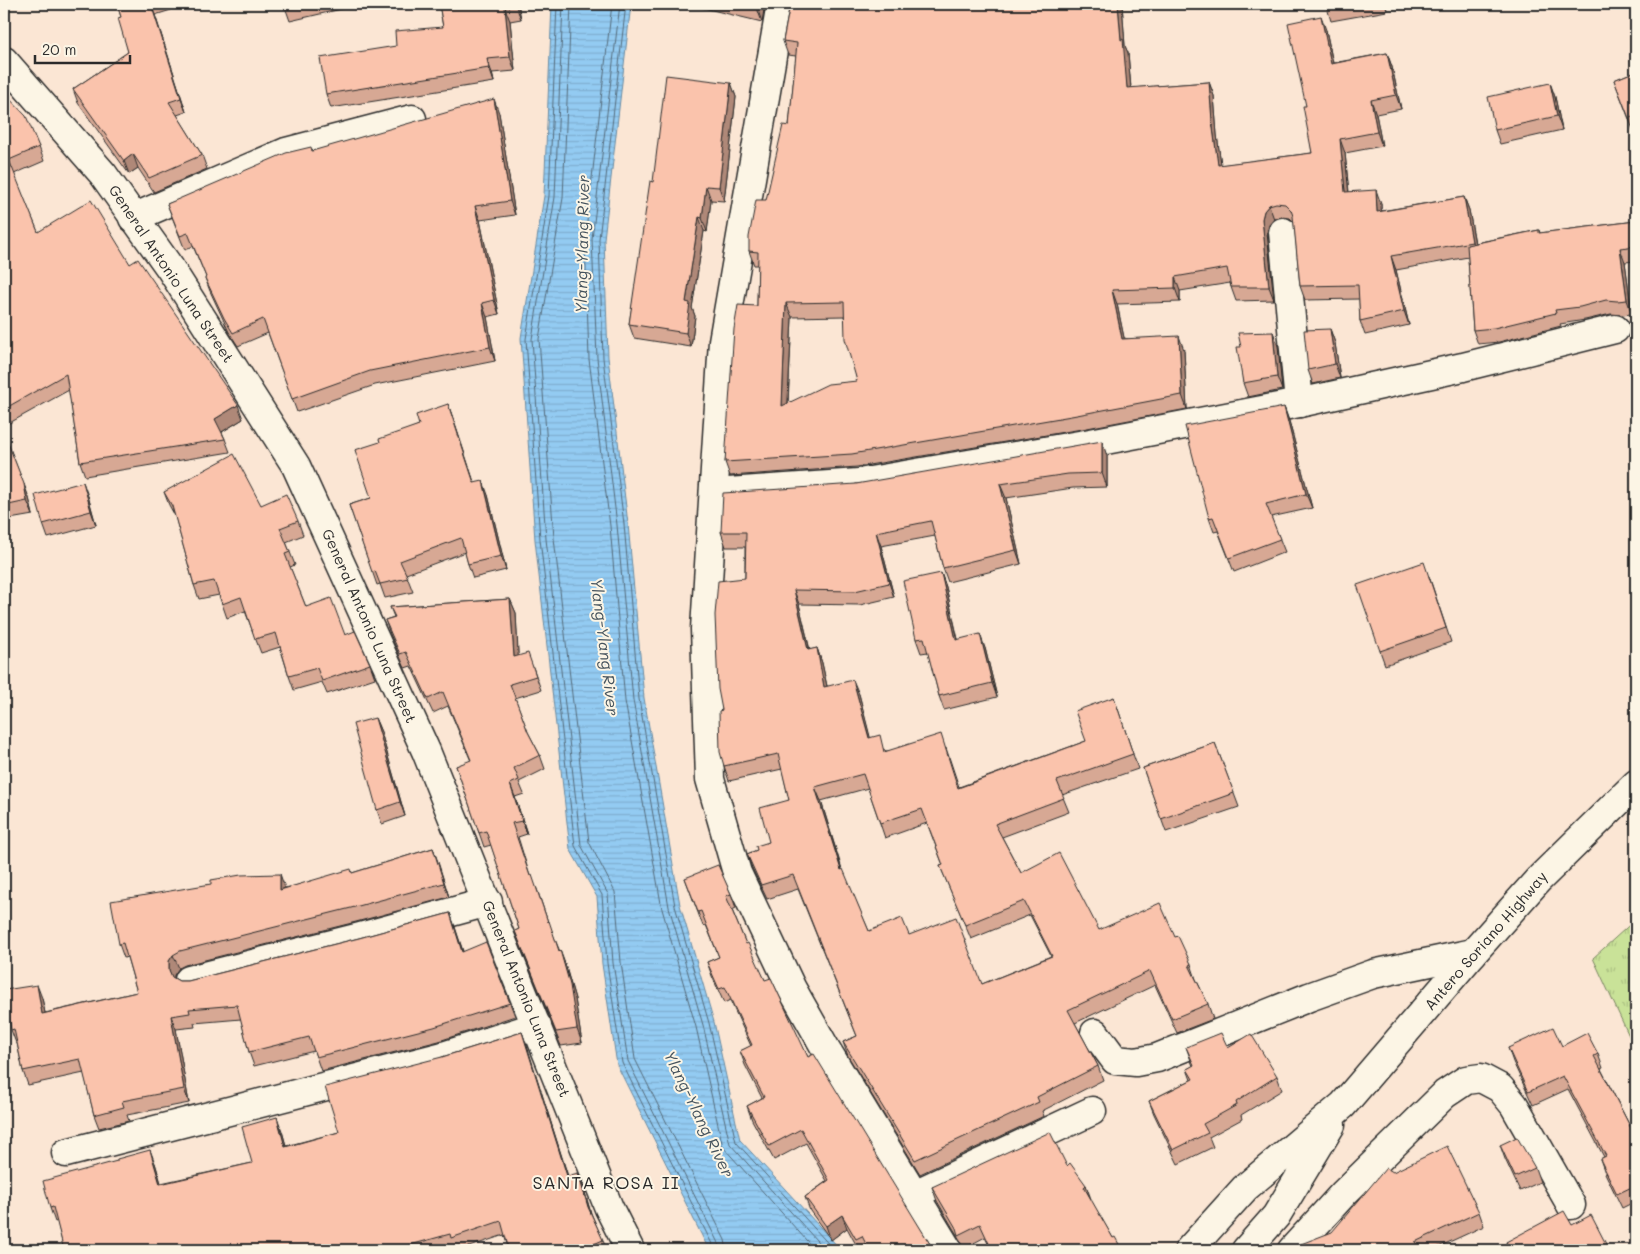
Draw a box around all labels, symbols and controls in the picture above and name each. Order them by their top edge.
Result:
scale bar [35,32,130,64]
text: 20 m [42,39,76,59]
water label: Ylang-Ylang River [570,174,593,313]
street label: General Antonio Luna Street [105,181,239,366]
street label: General Antonio Luna Street [318,525,422,726]
water label: Ylang-Ylang River [587,577,624,717]
street label: Antero Soriano Highway [1419,867,1551,1014]
street label: General Antonio Luna Street [478,897,576,1100]
water label: Ylang-Ylang River [660,1047,739,1181]
district label: SANTA ROSA II [532,1170,680,1194]

